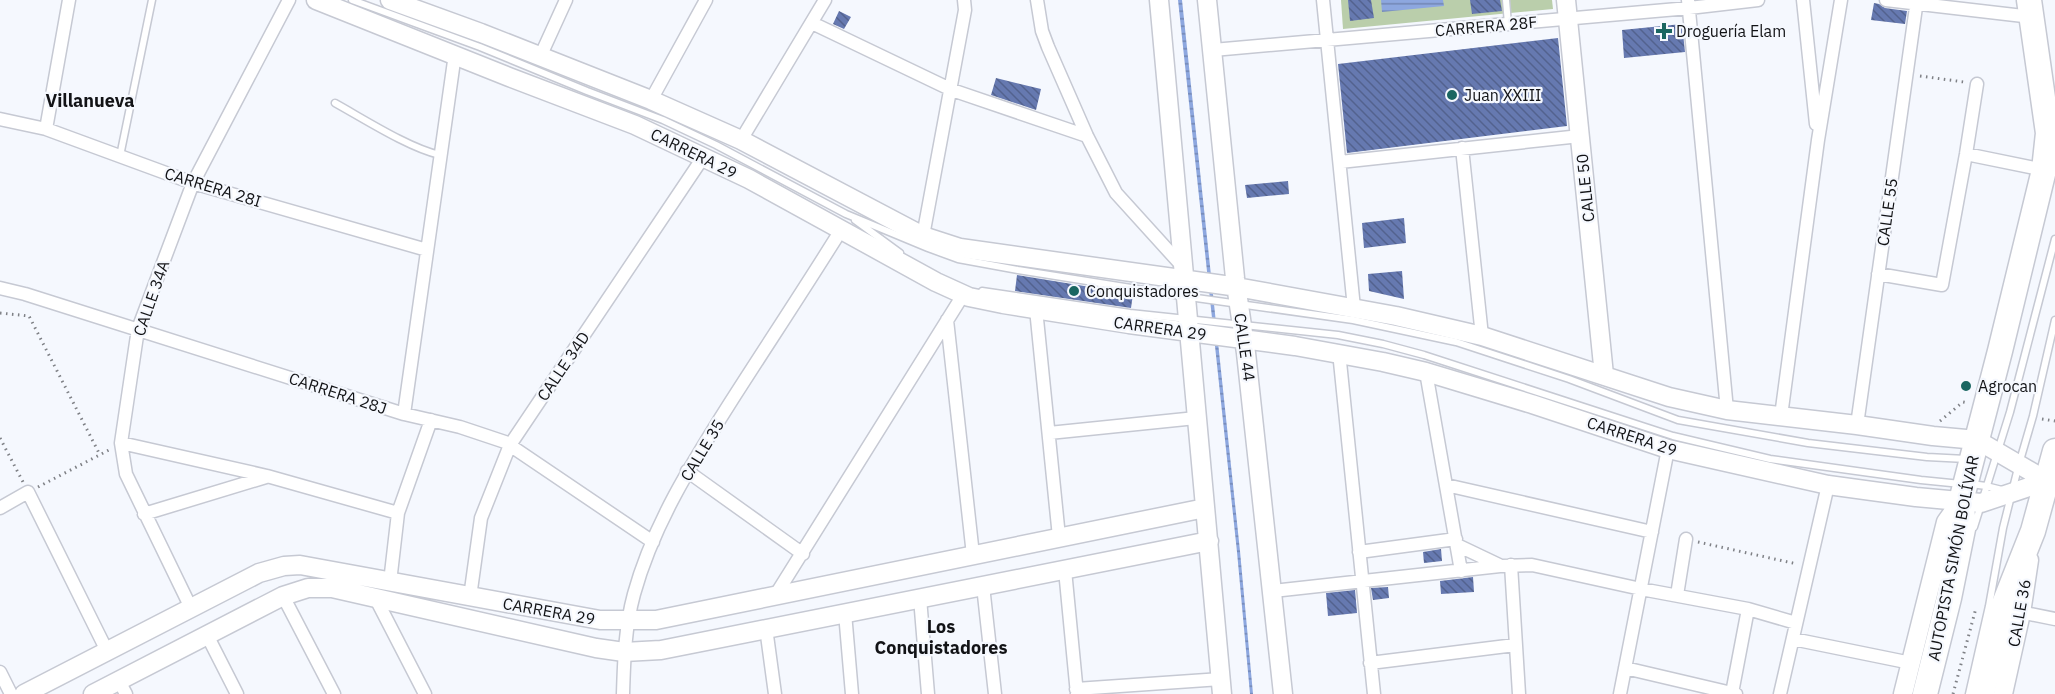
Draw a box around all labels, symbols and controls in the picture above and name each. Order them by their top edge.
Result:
street label: CARRERA 28F [1434,12,1538,40]
place label: Droguería Elam [1676,21,1786,41]
marker: Droguería Elam [1657,24,1671,38]
place label: Juan XXIII [1464,85,1541,105]
marker: Juan XXIII [1445,88,1459,102]
district label: Villanueva [45,89,135,112]
street label: CARRERA 29 [648,124,740,182]
street label: CALLE 50 [1571,153,1599,223]
street label: CARRERA 28I [162,163,264,211]
street label: CALLE 55 [1872,177,1902,247]
street label: CALLE 34A [129,257,173,339]
place label: Conquistadores [1086,281,1199,301]
marker: Conquistadores [1067,284,1081,298]
street label: CARRERA 29 [1112,312,1208,344]
street label: CALLE 44 [1230,312,1260,382]
street label: CALLE 34D [533,328,593,404]
street label: CARRERA 28J [287,368,389,418]
place label: Agrocan [1978,376,2037,396]
marker: Agrocan [1959,379,1973,393]
street label: CARRERA 29 [1584,412,1680,460]
street label: CALLE 35 [676,415,728,485]
street label: AUTOPISTA SIMÓN BOLÍVAR [1922,453,1983,663]
street label: CALLE 36 [2003,578,2035,648]
street label: CARRERA 29 [501,593,597,629]
district label: Los Conquistadores [875,615,1007,659]

